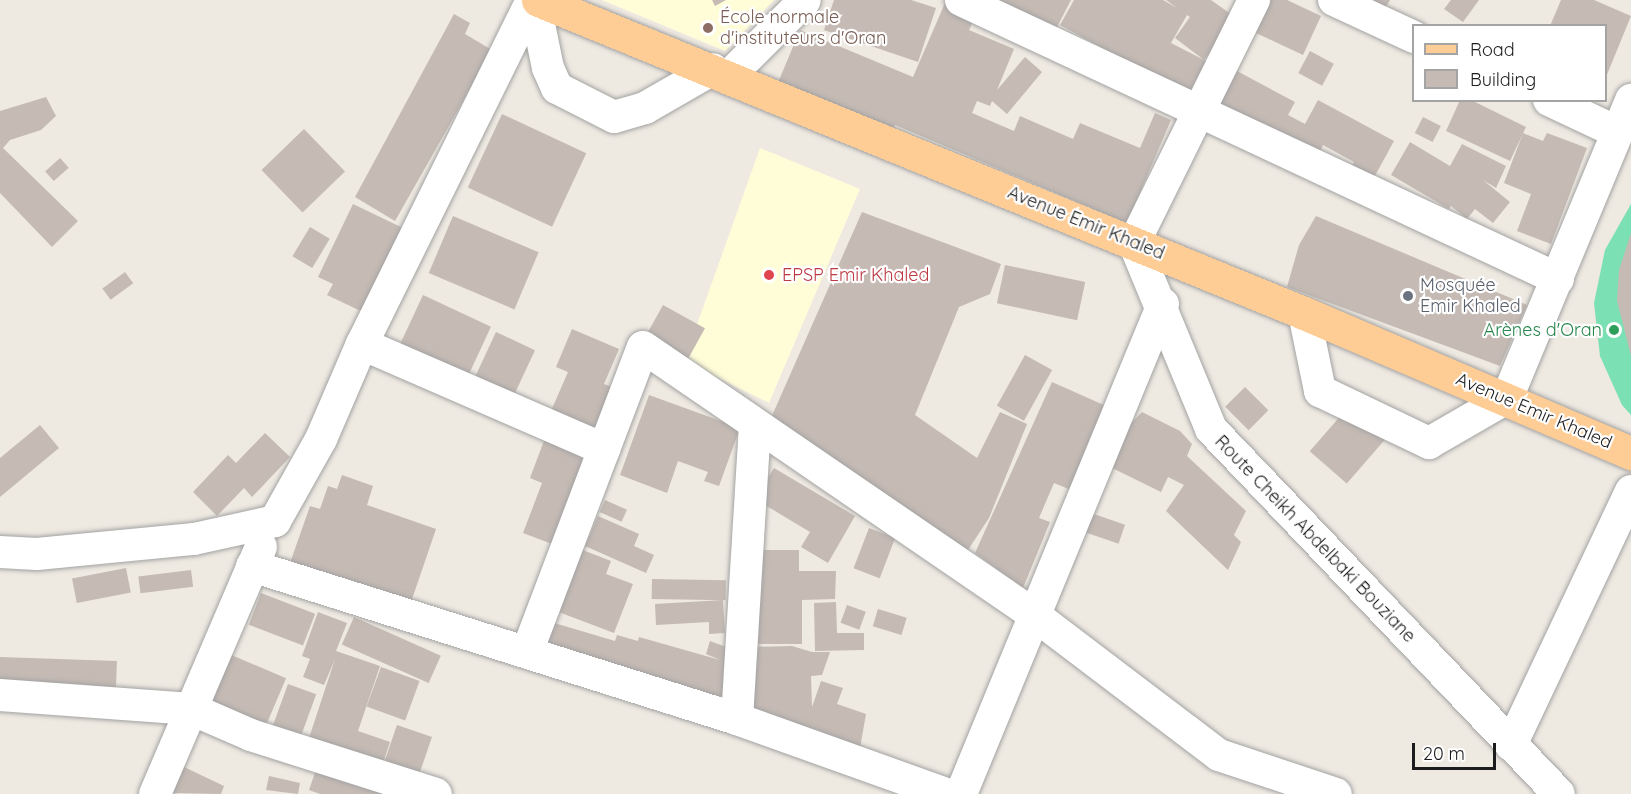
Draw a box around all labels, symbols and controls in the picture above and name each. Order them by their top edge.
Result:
place label: École normale d'instituteurs d'Oran [720,7,886,50]
marker: École normale d'instituteurs d'Oran [701,21,715,35]
legend [1412,24,1607,102]
text: Road [1470,38,1515,61]
text: Building [1470,68,1536,91]
street label: Avenue Emir Khaled [1004,182,1168,264]
place label: EPSP Emir Khaled [782,264,929,286]
marker: EPSP Emir Khaled [760,266,778,284]
place label: Mosquée Emir Khaled [1420,275,1521,318]
marker: Mosquée Emir Khaled [1401,289,1415,303]
place label: Arènes d'Oran [1484,319,1602,341]
marker: Arènes d'Oran [1607,323,1621,337]
street label: Avenue Emir Khaled [1453,368,1615,454]
street label: Route Cheikh Abdelbaki Bouziane [1210,431,1420,647]
scale bar [1415,731,1499,769]
text: 20 m [1423,742,1465,765]

